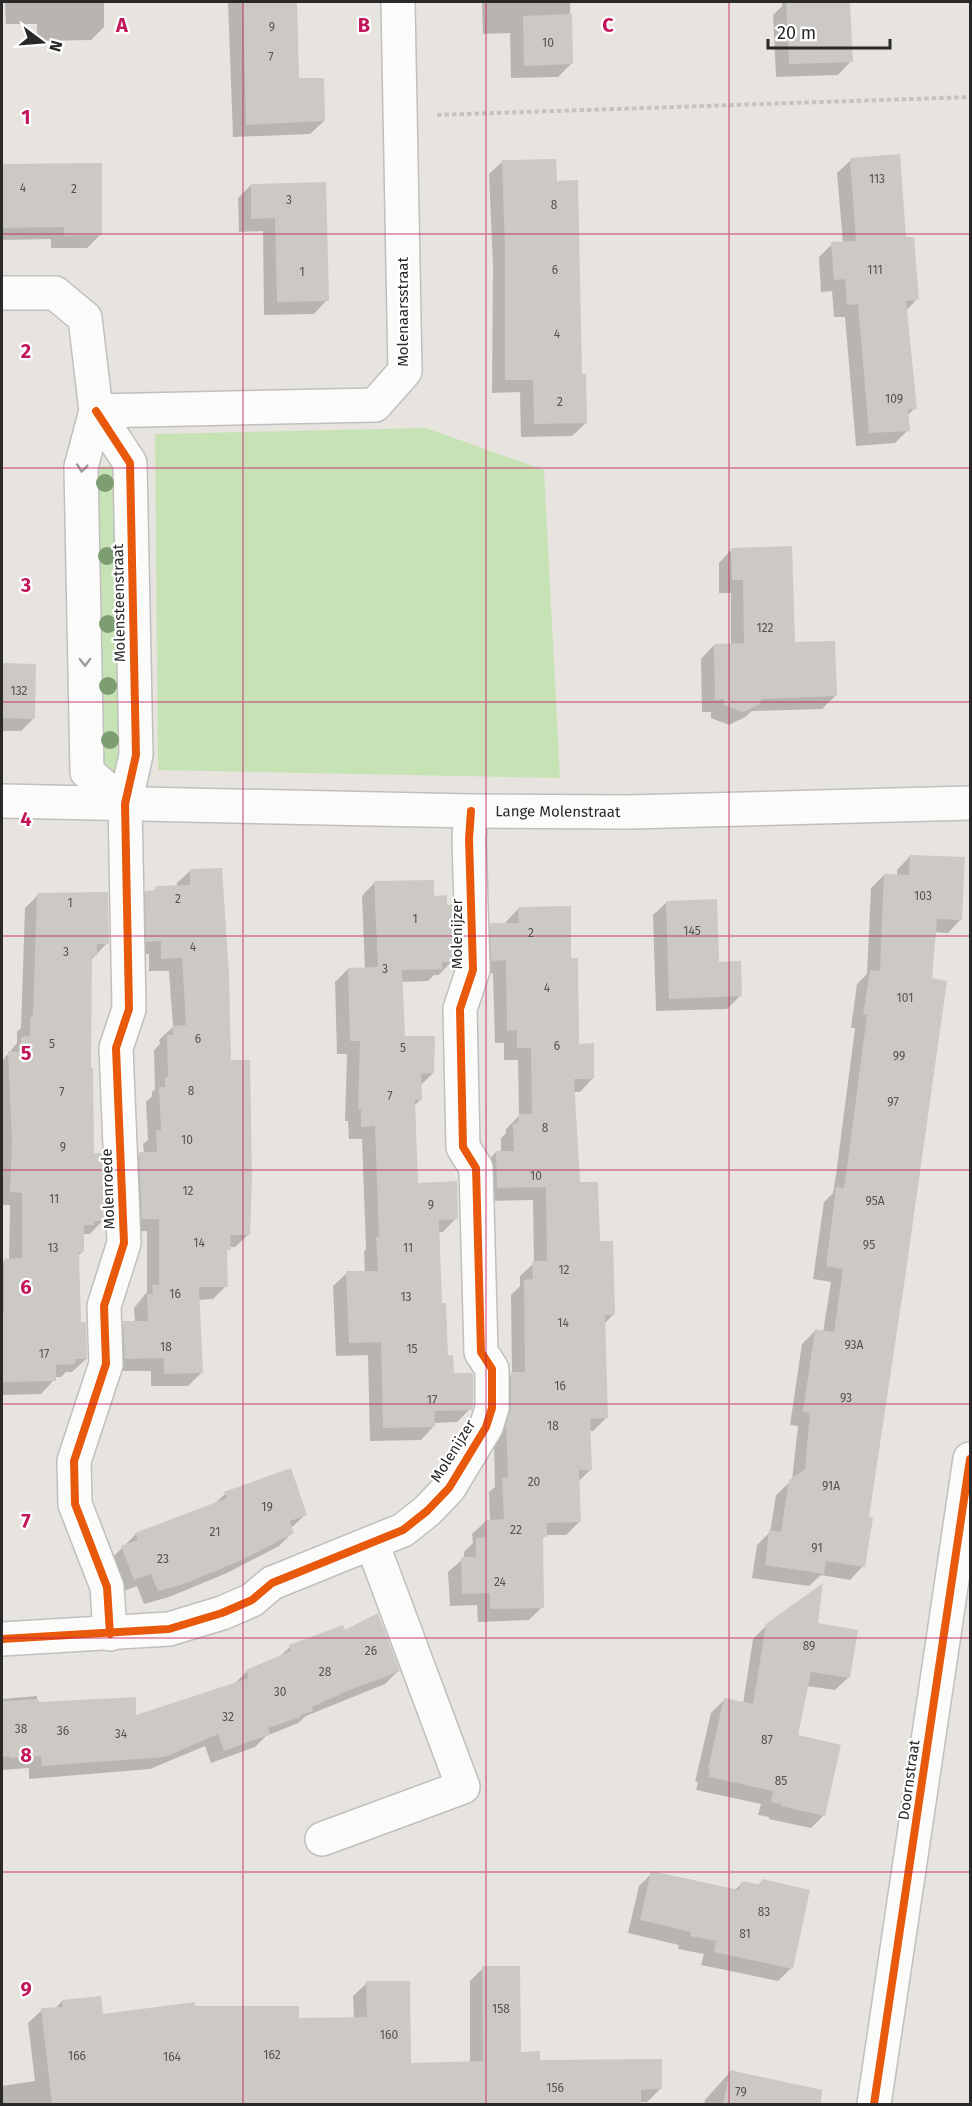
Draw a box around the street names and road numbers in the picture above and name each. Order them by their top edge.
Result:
street label: Molenaarsstraat [394,257,412,367]
street label: Molensteenstraat [109,543,129,662]
street label: Lange Molenstraat [495,802,621,821]
street label: Molenijzer [448,899,466,969]
street label: Molenroede [98,1148,118,1230]
street label: Molenijzer [427,1416,479,1486]
street label: Doornstraat [894,1738,924,1821]

